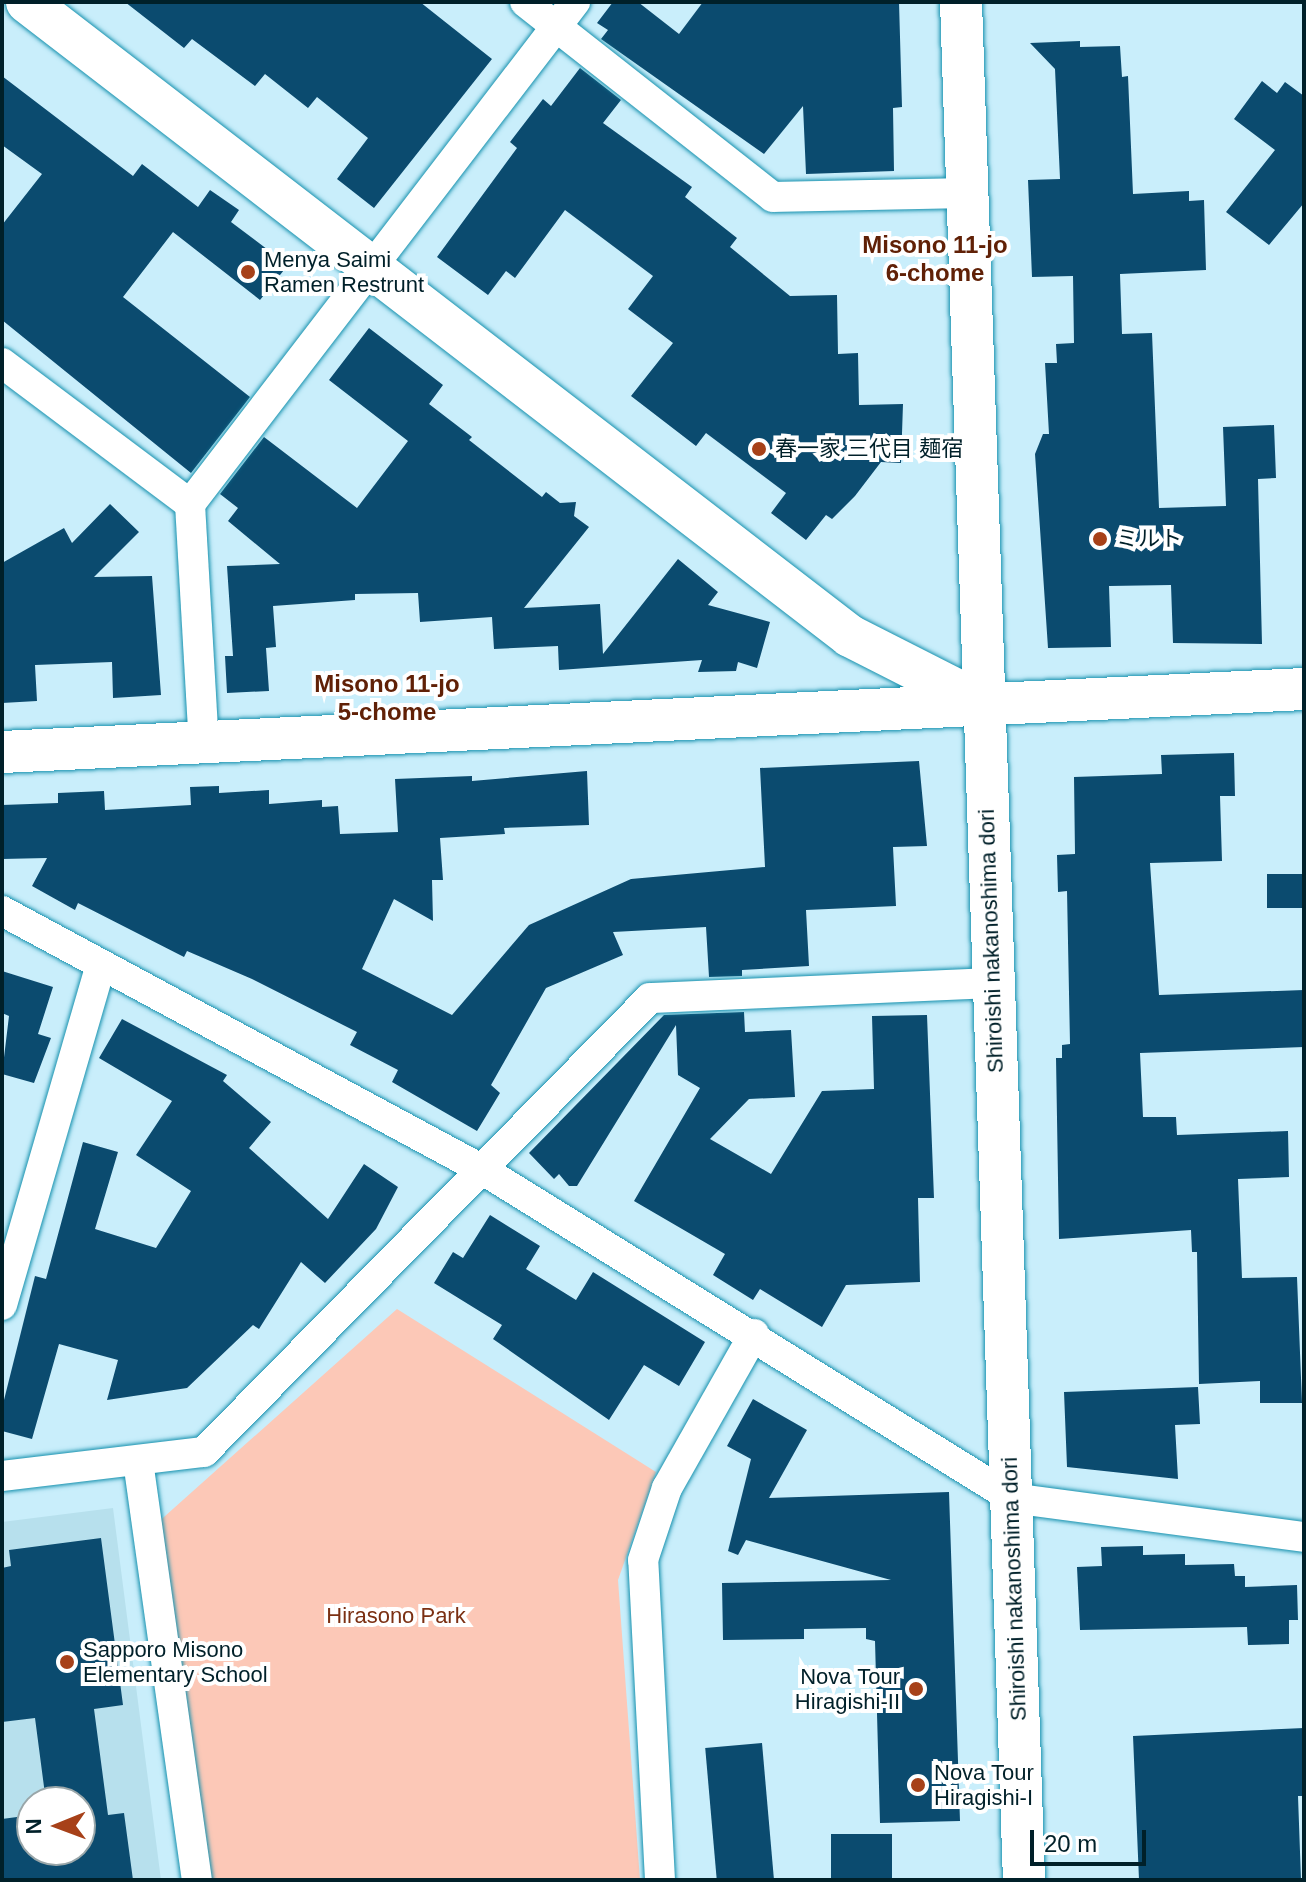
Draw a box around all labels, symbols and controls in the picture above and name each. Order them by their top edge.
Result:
district label: Misono 11-jo 6-chome [862,231,1008,287]
place label: Menya Saimi Ramen Restrunt [264,246,424,298]
marker: Menya Saimi Ramen Restrunt [239,263,257,281]
place label: 春一家 三代目 麺宿 [775,436,963,462]
marker: 春一家 三代目 麺宿 [750,440,768,458]
place label: ミルト [1116,526,1182,552]
marker: ミルト [1091,530,1109,548]
district label: Misono 11-jo 5-chome [314,670,460,726]
street label: Shiroishi nakanoshima dori [973,809,1009,1073]
street label: Shiroishi nakanoshima dori [996,1457,1032,1721]
park label: Hirasono Park [326,1603,466,1629]
place label: Sapporo Misono Elementary School [83,1636,268,1688]
marker: Sapporo Misono Elementary School [58,1653,76,1671]
place label: Nova Tour Hiragishi-II [795,1663,900,1714]
marker: Nova Tour Hiragishi-II [907,1680,925,1698]
place label: Nova Tour Hiragishi-I [934,1759,1034,1810]
marker: Nova Tour Hiragishi-I [909,1776,927,1794]
north arrow [16,1786,96,1866]
scale bar [1034,1814,1150,1864]
text: N [21,1818,46,1835]
text: 20 m [1044,1830,1097,1857]

